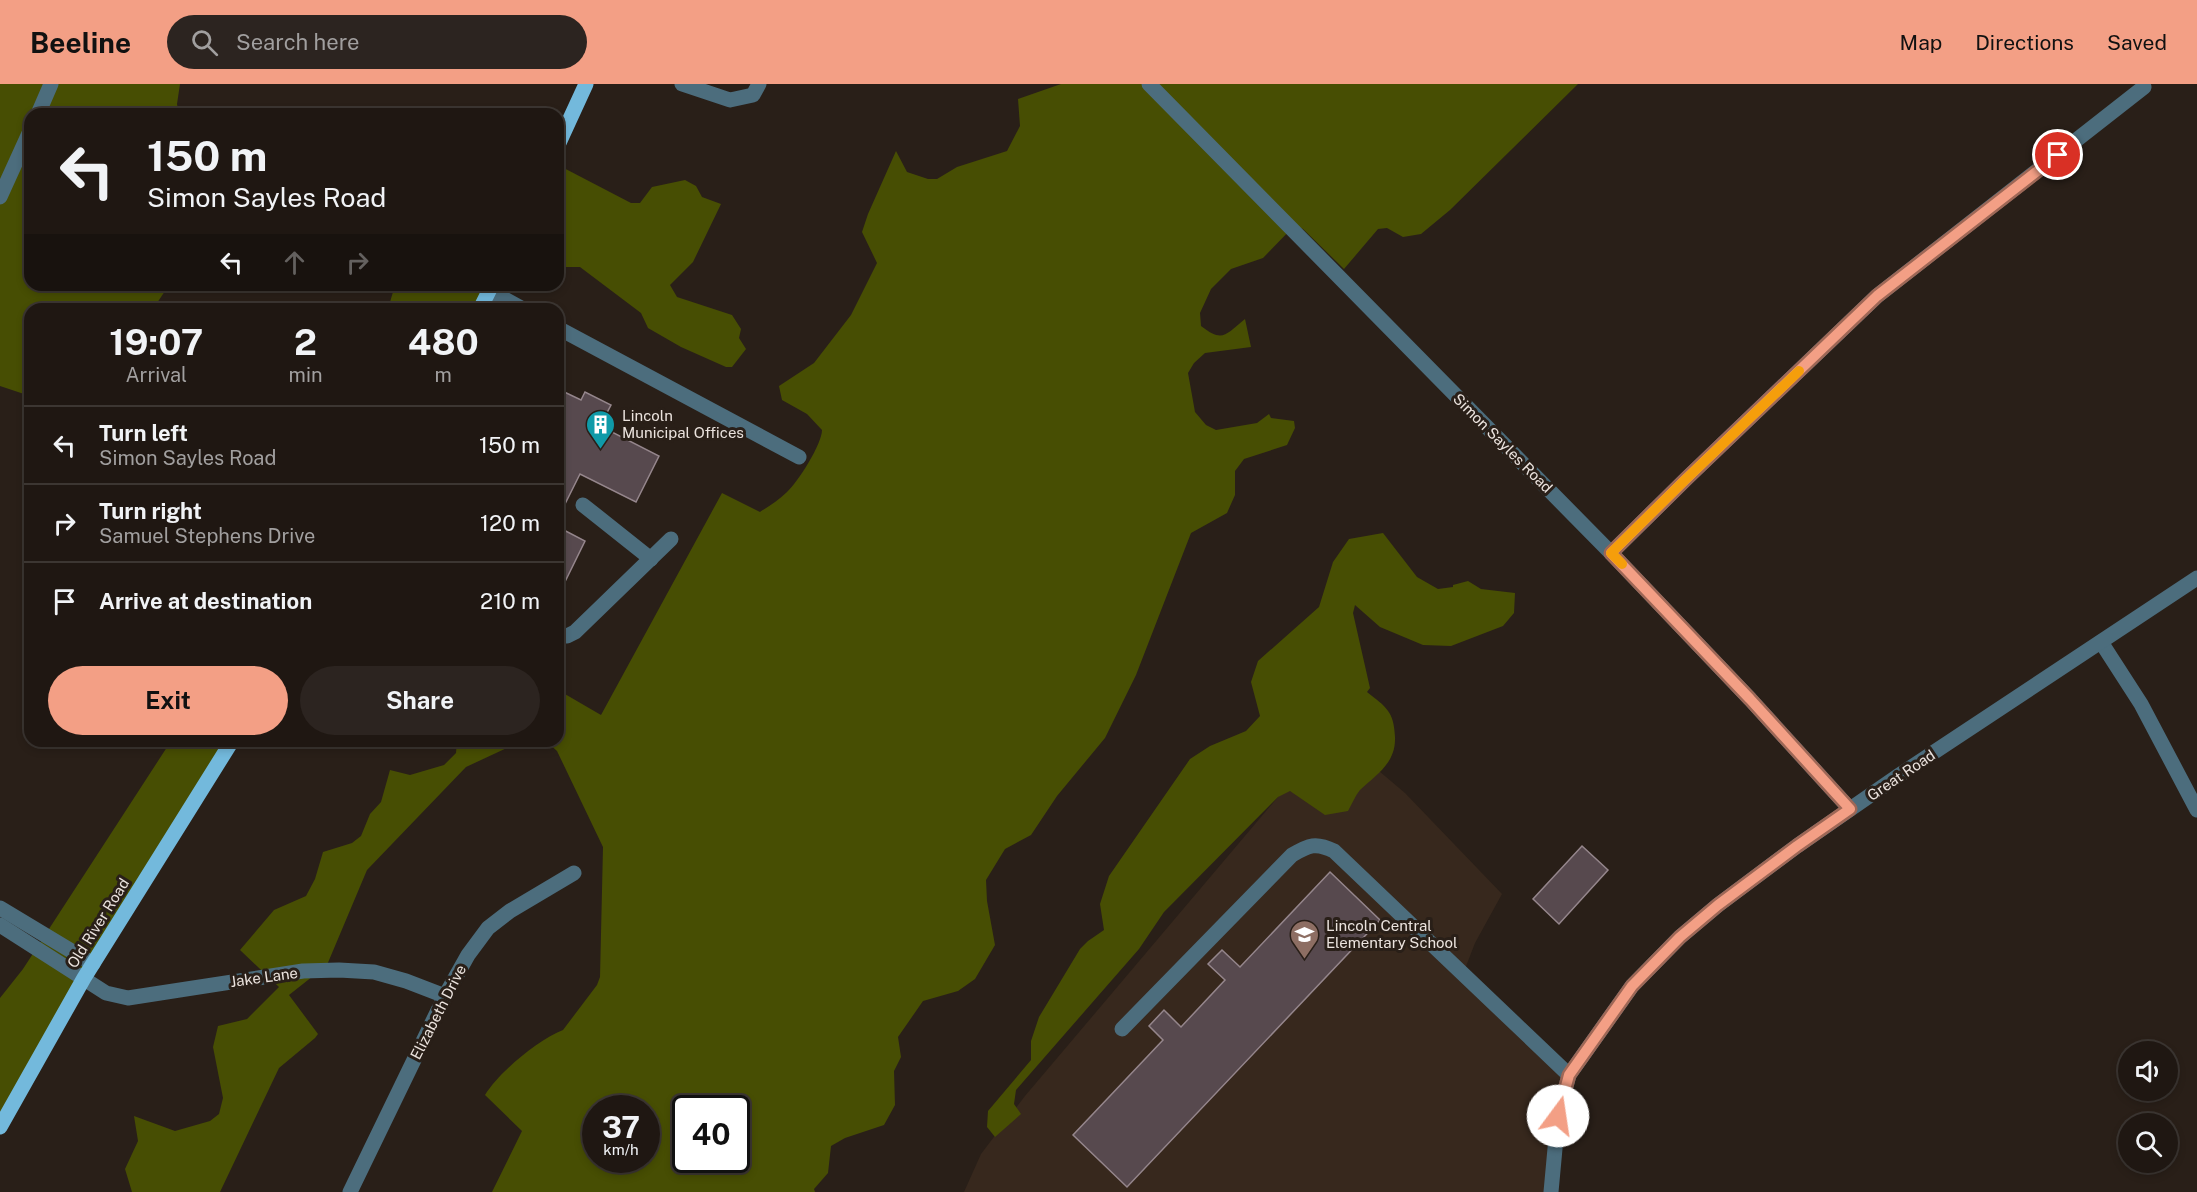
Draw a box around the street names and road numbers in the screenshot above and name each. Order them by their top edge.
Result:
street label: Simon Sayles Road [1450,390,1556,496]
street label: Great Road [1864,746,1938,804]
street label: Old River Road [64,875,132,971]
street label: Elizabeth Drive [407,962,469,1062]
street label: Jake Lane [229,964,299,990]

